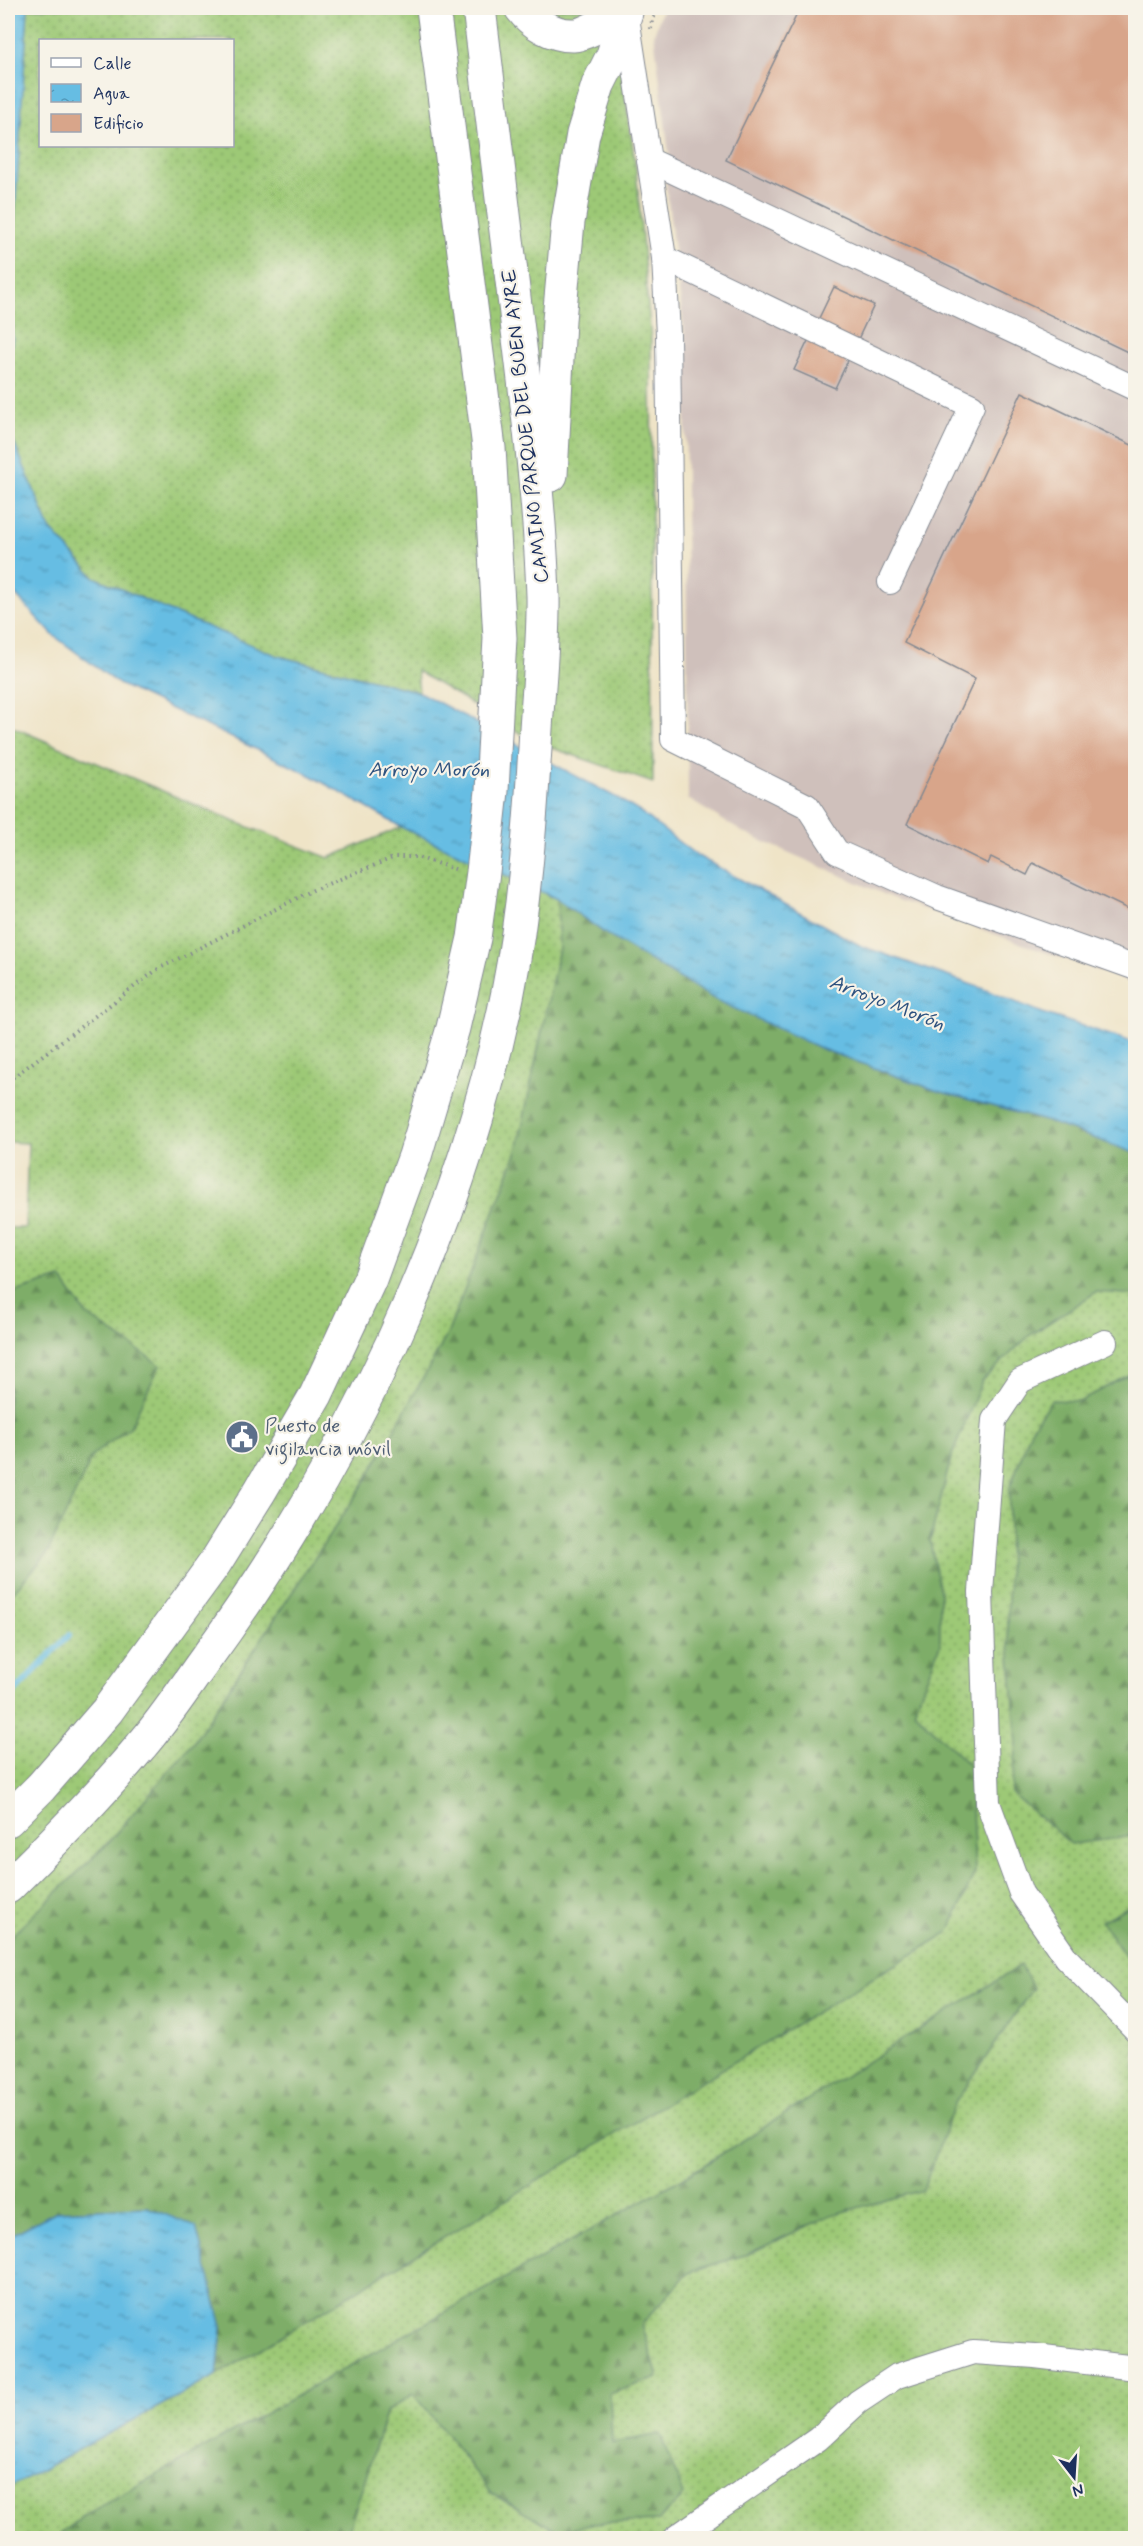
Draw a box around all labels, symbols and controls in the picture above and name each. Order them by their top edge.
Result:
legend [39,39,234,147]
text: Calle [93,52,132,76]
text: Agua [93,82,130,106]
text: Edificio [93,112,144,136]
street label: CAMINO PARQUE DEL BUEN AYRE [496,268,556,584]
water label: Arroyo Morón [368,756,490,784]
water label: Arroyo Morón [825,968,949,1038]
place label: Puesto de vigilancia móvil [265,1413,391,1465]
public building icon: Puesto de vigilancia móvil [224,1419,260,1455]
north arrow [1044,2447,1104,2507]
text: N [1070,2478,1086,2502]

